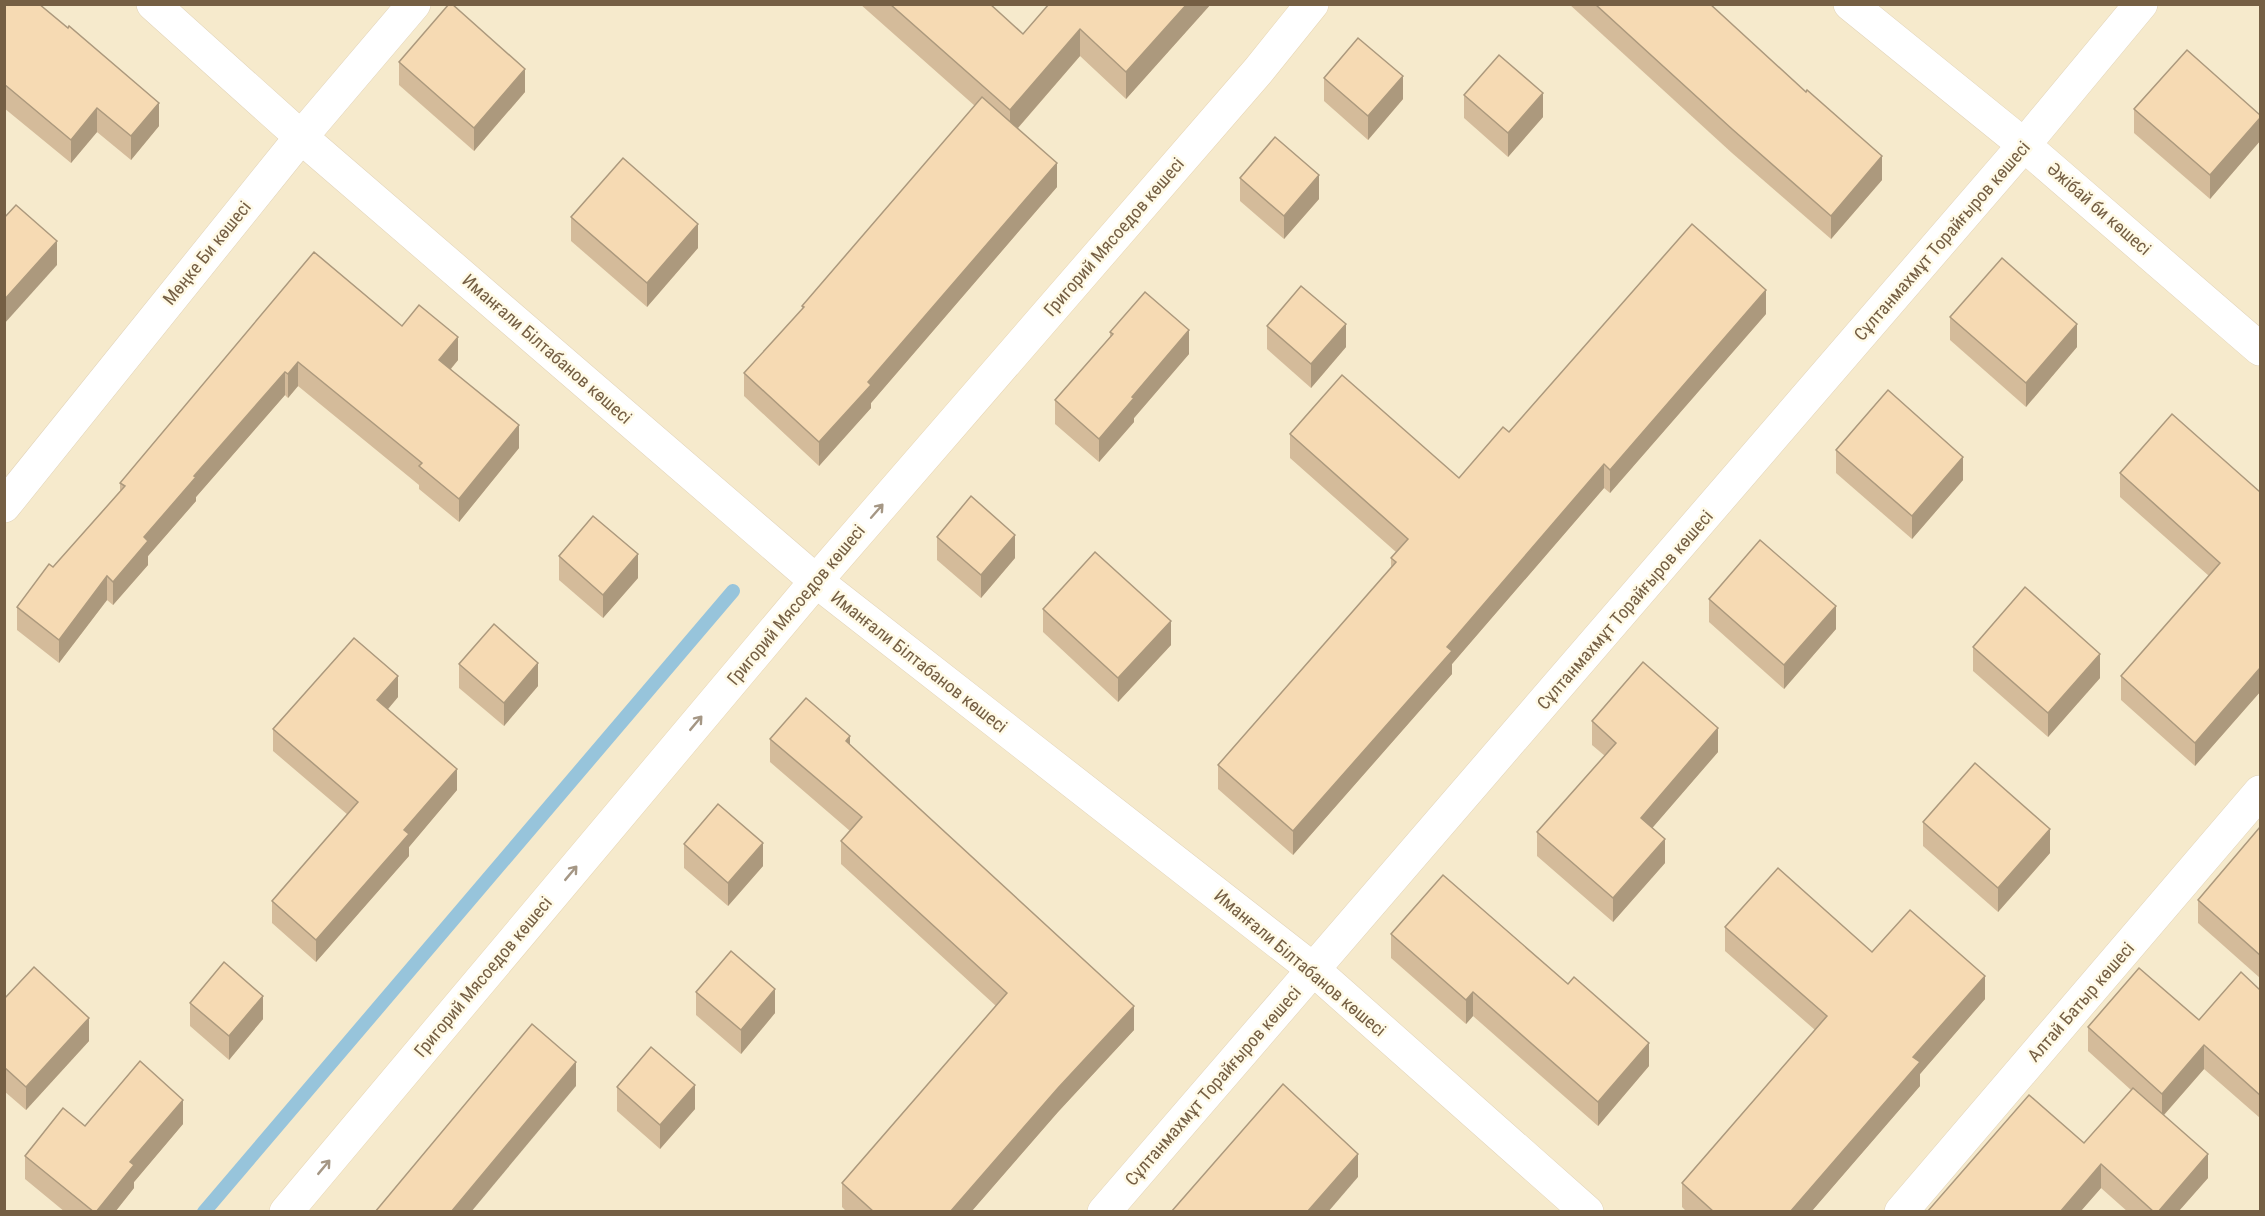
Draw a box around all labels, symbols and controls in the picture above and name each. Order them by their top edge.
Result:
street label: Сұлтанмахмұт Торайғыров көшесі [1849,137,2034,345]
street label: Григорий Мясоедов көшесі [1039,153,1188,320]
street label: Әжібай би көшесі [2043,158,2155,259]
street label: Мөңке Би көшесі [158,196,255,309]
street label: Иманғали Білтабанов көшесі [458,269,636,428]
one-way arrow [870,504,884,519]
street label: Сұлтанмахмұт Торайғыров көшесі [1532,506,1717,714]
street label: Григорий Мясоедов көшесі [722,520,869,689]
street label: Иманғали Білтабанов көшесі [827,586,1011,737]
one-way arrow [690,716,703,732]
one-way arrow [564,866,578,881]
street label: Иманғали Білтабанов көшесі [1210,885,1390,1041]
street label: Григорий Мясоедов көшесі [409,892,556,1061]
street label: Алтай Батыр көшесі [2023,938,2138,1066]
street label: Сұлтанмахмұт Торайғыров көшесі [1120,982,1305,1190]
one-way arrow [317,1160,331,1175]

